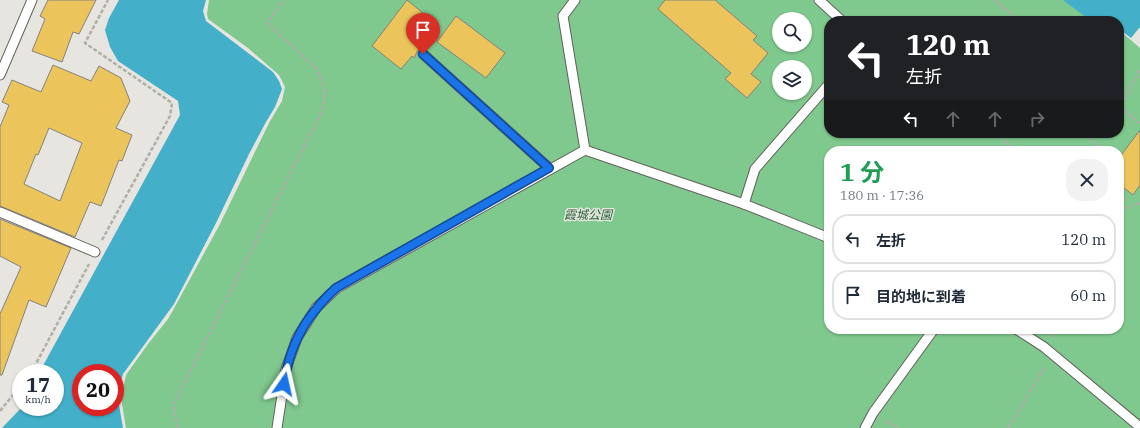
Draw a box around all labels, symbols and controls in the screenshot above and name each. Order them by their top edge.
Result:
map controls [772,12,812,100]
button: search [772,12,812,52]
pin [406,13,440,54]
icon: arrive [412,19,434,41]
text: 120 m [906,26,990,63]
icon: left [840,32,892,84]
button: layers [772,60,812,100]
text: 左折 [906,65,942,88]
icon: left [900,108,922,130]
icon: ahead [942,108,964,130]
icon: ahead [984,108,1006,130]
icon: right [1026,108,1048,130]
text: 1 分 [840,156,884,188]
button: close [1066,159,1108,201]
text: 180 m · 17:36 [840,187,924,204]
park label: 霞城公園 [564,207,614,222]
icon: left [842,228,864,250]
text: 120 m [1061,230,1106,249]
text: 左折 [876,231,906,250]
icon: arrive [842,284,864,306]
text: 60 m [1070,286,1106,305]
text: 目的地に到着 [876,287,966,306]
position arrow [263,363,305,405]
speed limit sign: 20 [72,364,124,416]
text: 17 [26,371,50,398]
text: km/h [25,393,51,406]

